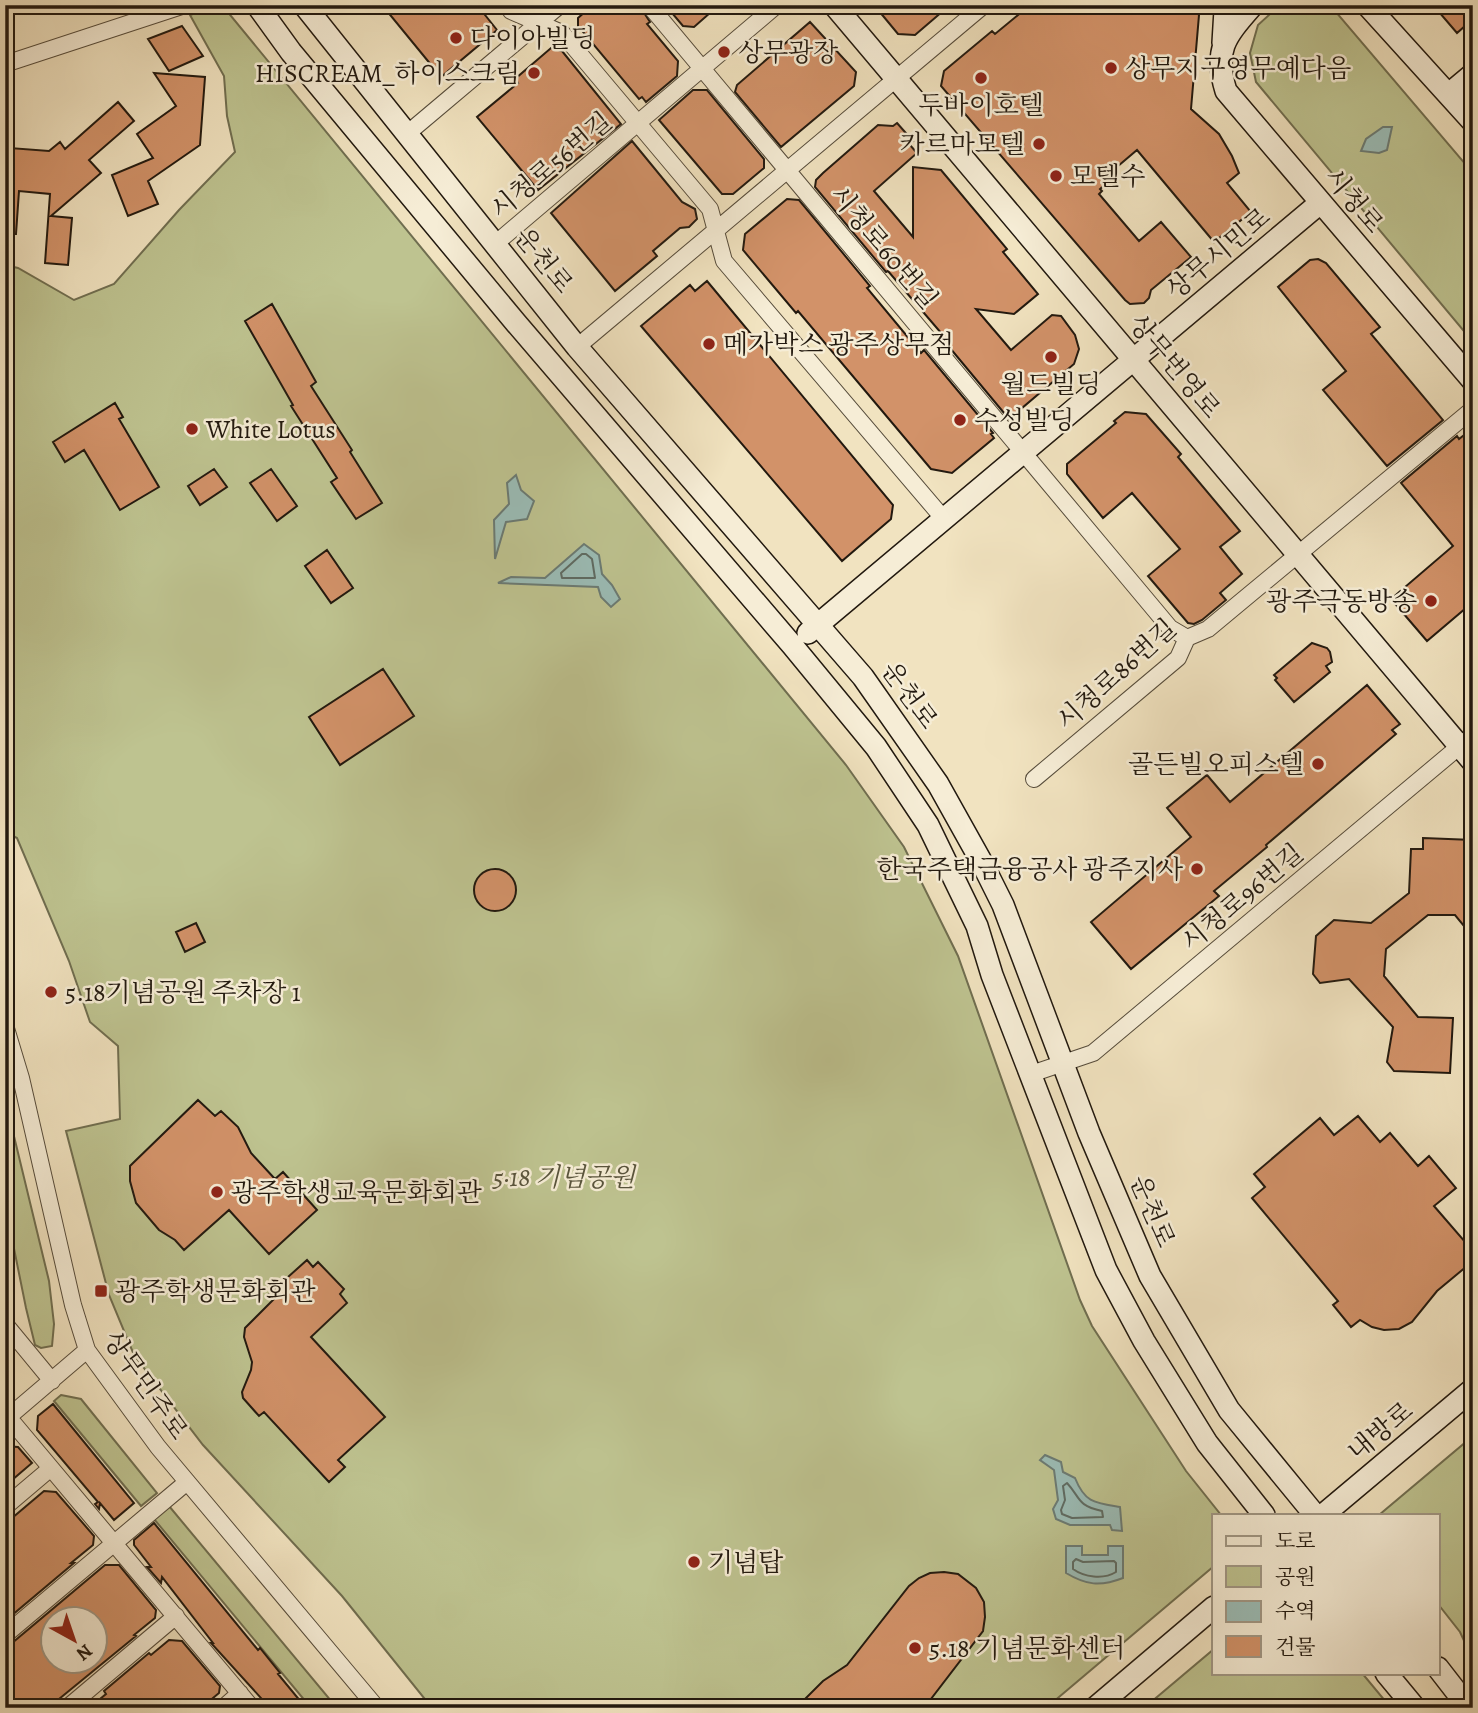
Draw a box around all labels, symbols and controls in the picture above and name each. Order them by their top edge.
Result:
place label: 다이아빌딩 [470,21,596,56]
marker: 다이아빌딩 [448,30,464,46]
place label: 상무광장 [738,35,838,70]
marker: 상무광장 [716,44,732,60]
place label: 상무지구영무예다음 [1125,51,1351,86]
place label: HISCREAM_하이스크림 [255,56,520,91]
marker: 상무지구영무예다음 [1103,60,1119,76]
marker: HISCREAM_하이스크림 [526,65,542,81]
marker: 두바이호텔 [973,70,989,86]
place label: 두바이호텔 [918,88,1044,123]
street label: 시청로56번길 [483,104,620,227]
place label: 카르마모텔 [899,127,1025,162]
marker: 카르마모텔 [1031,136,1047,152]
place label: 모텔수 [1070,159,1145,194]
street label: 시청로 [1316,160,1391,240]
marker: 모텔수 [1048,168,1064,184]
street label: 시청로60번길 [822,178,946,317]
street label: 상무시민로 [1159,200,1278,307]
street label: 운천로 [506,220,581,301]
street label: 상무번영로 [1121,307,1228,426]
place label: 메가박스 광주상무점 [723,327,954,362]
marker: 메가박스 광주상무점 [701,336,717,352]
marker: 월드빌딩 [1043,349,1059,365]
place label: 월드빌딩 [1001,367,1101,402]
place label: 수성빌딩 [974,403,1074,438]
place label: White Lotus [205,412,336,447]
marker: 수성빌딩 [952,412,968,428]
marker: White Lotus [184,421,200,437]
place label: 광주극동방송 [1266,584,1417,619]
marker: 광주극동방송 [1423,593,1439,609]
street label: 시청로86번길 [1049,611,1184,738]
street label: 운천로 [873,655,946,736]
place label: 골든빌오피스텔 [1128,747,1304,782]
marker: 골든빌오피스텔 [1310,756,1326,772]
street label: 시청로96번길 [1174,836,1311,959]
place label: 한국주택금융공사 광주지사 [876,852,1183,887]
marker: 한국주택금융공사 광주지사 [1189,861,1205,877]
place label: 5.18기념공원 주차장 1 [65,975,301,1010]
marker: 5.18기념공원 주차장 1 [43,984,59,1000]
park label: 5·18 기념공원 [492,1160,637,1195]
street label: 운천로 [1122,1170,1183,1253]
place label: 광주학생교육문화회관 [231,1175,482,1210]
marker: 광주학생교육문화회관 [209,1184,225,1200]
place label: 광주학생문화회관 [115,1274,316,1309]
marker: 광주학생문화회관 [93,1283,109,1299]
street label: 상무민주로 [95,1324,196,1447]
street label: 내방로 [1340,1394,1420,1469]
legend [1212,1514,1440,1674]
text: 도로 [1275,1527,1316,1555]
place label: 기념탑 [708,1545,783,1580]
marker: 기념탑 [686,1554,702,1570]
text: 공원 [1275,1563,1316,1591]
text: 수역 [1275,1597,1316,1625]
north arrow [38,1604,108,1674]
place label: 5.18 기념문화센터 [929,1631,1125,1666]
text: 건물 [1275,1633,1316,1661]
text: N [71,1638,98,1667]
marker: 5.18 기념문화센터 [907,1640,923,1656]

